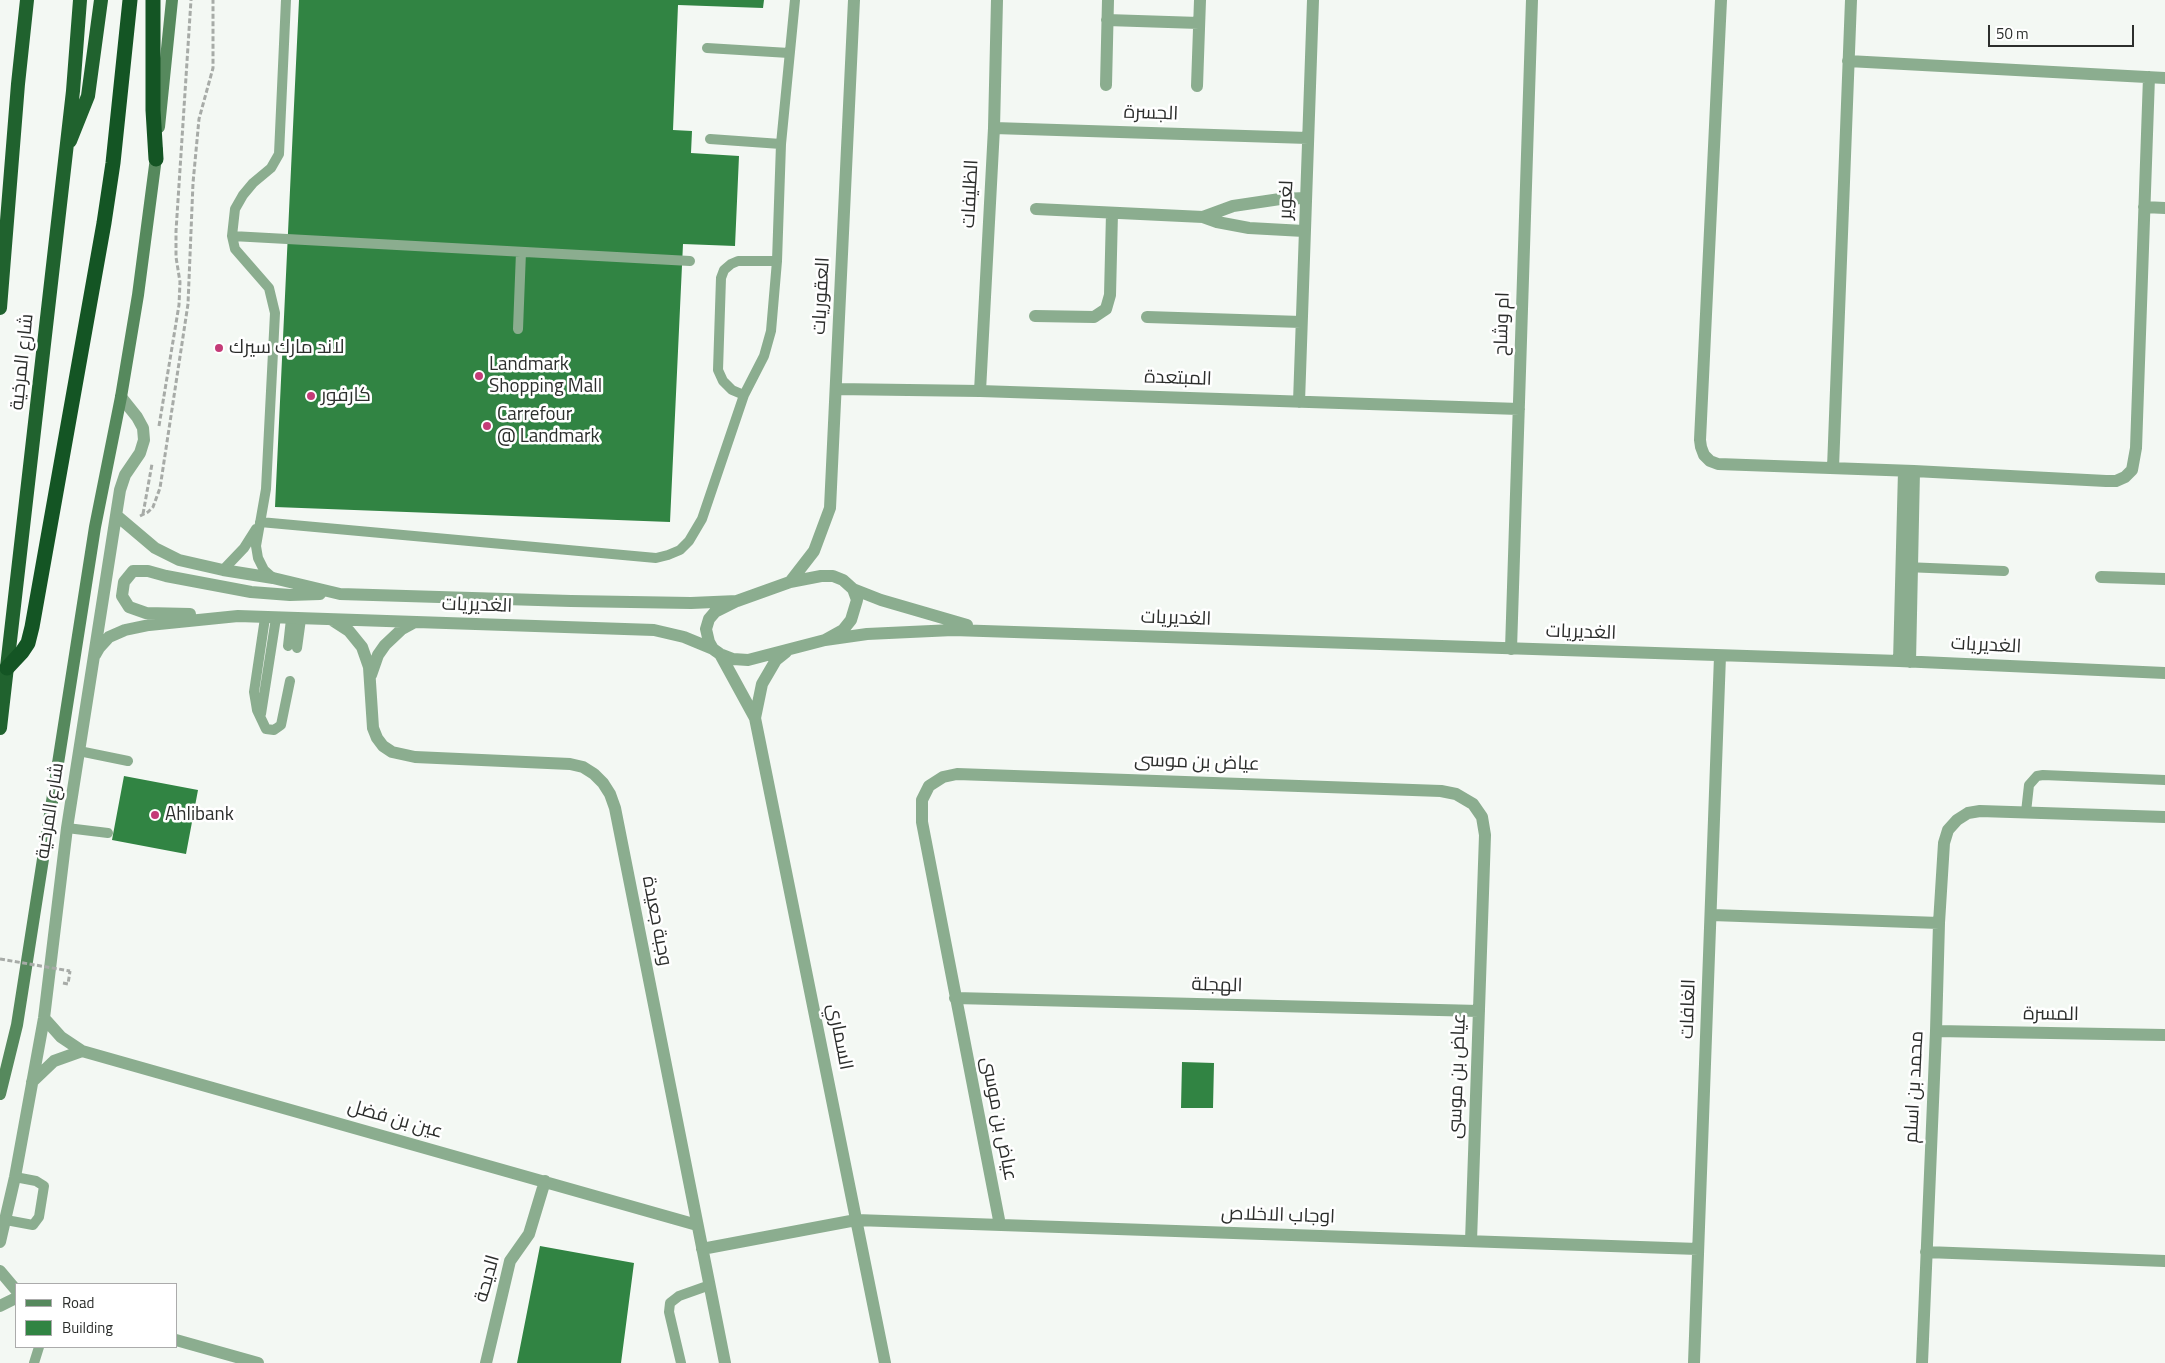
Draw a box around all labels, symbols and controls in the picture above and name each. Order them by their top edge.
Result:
scale bar [1990,15,2136,47]
text: 50 m [1996,22,2029,45]
street label: الجسرة [1123,102,1179,126]
street label: الظليفات [958,159,984,229]
street label: لغوير [1275,180,1299,220]
street label: العقوريات [809,257,835,335]
street label: ام وشاح [1490,292,1516,356]
street label: شارع المرخية [7,313,39,411]
place label: لاند مارك سيرك [229,337,344,359]
marker: لاند مارك سيرك [213,342,225,354]
place label: Landmark Shopping Mall [489,354,602,398]
street label: المبتعدة [1144,366,1212,392]
marker: Landmark Shopping Mall [473,370,485,382]
place label: كارفور [321,385,371,407]
marker: كارفور [305,390,317,402]
place label: Carrefour @ Landmark [497,404,600,448]
marker: Carrefour @ Landmark [481,420,493,432]
street label: الغديريات [441,593,513,619]
street label: الغديريات [1140,606,1212,632]
street label: الغديريات [1545,620,1617,646]
street label: الغديريات [1950,633,2022,659]
street label: عياض بن موسى [1134,749,1260,777]
street label: شارع المرخية [32,761,70,861]
place label: Ahlibank [165,804,234,826]
marker: Ahlibank [149,809,161,821]
street label: وجبة جعيدة [636,874,676,968]
street label: الهجلة [1191,974,1243,998]
street label: الغافات [1677,979,1701,1039]
street label: السماري [821,1002,857,1072]
street label: المسرة [2023,1003,2079,1027]
street label: عياض بن موسى [1444,1013,1472,1139]
street label: محمد بن اسلم [1901,1030,1929,1144]
street label: عياض بن موسى [975,1055,1021,1183]
street label: عين بن فضل [345,1096,445,1144]
street label: اوجاب الاخلاص [1221,1203,1335,1229]
street label: الديحة [470,1253,506,1305]
legend [15,1283,178,1348]
text: Road [62,1291,94,1314]
text: Building [62,1316,113,1339]

